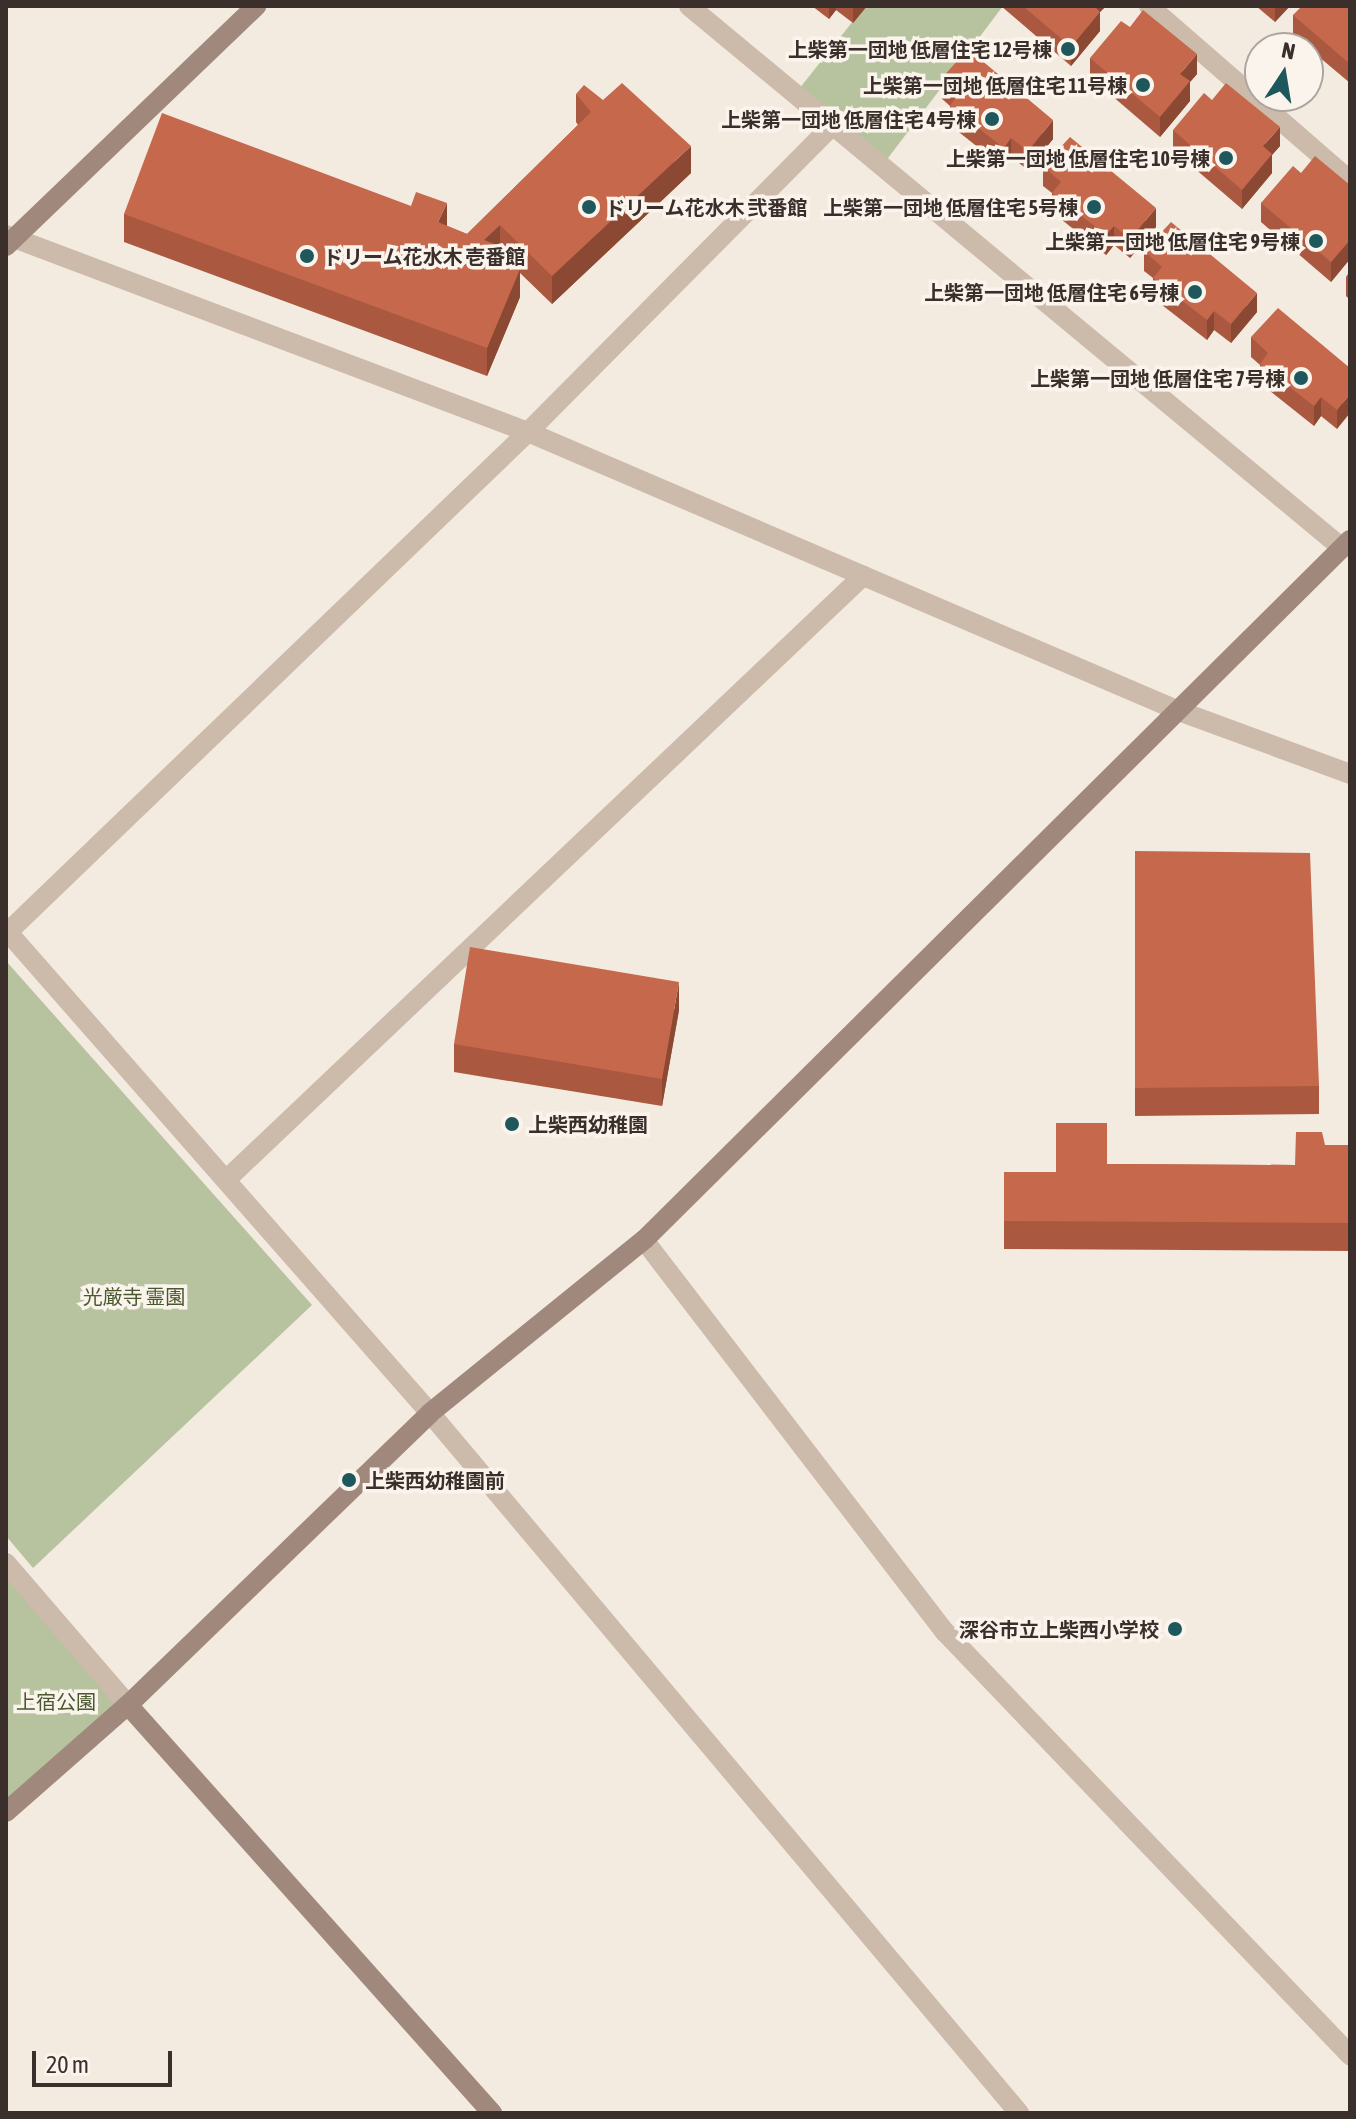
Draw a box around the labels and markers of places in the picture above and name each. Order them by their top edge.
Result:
place label: 上柴第一団地 低層住宅 12号棟 [788,37,1052,61]
marker: 上柴第一団地 低層住宅 12号棟 [1059,40,1077,58]
place label: 上柴第一団地 低層住宅 11号棟 [863,73,1127,97]
marker: 上柴第一団地 低層住宅 11号棟 [1134,76,1152,94]
place label: 上柴第一団地 低層住宅 4号棟 [721,107,976,131]
marker: 上柴第一団地 低層住宅 4号棟 [983,110,1001,128]
place label: 上柴第一団地 低層住宅 10号棟 [946,146,1210,170]
marker: 上柴第一団地 低層住宅 10号棟 [1217,149,1235,167]
place label: ドリーム花水木 弐番館 [605,195,808,219]
place label: 上柴第一団地 低層住宅 5号棟 [823,195,1078,219]
marker: ドリーム花水木 弐番館 [580,198,598,216]
marker: 上柴第一団地 低層住宅 5号棟 [1085,198,1103,216]
place label: 上柴第一団地 低層住宅 9号棟 [1045,229,1300,253]
marker: 上柴第一団地 低層住宅 9号棟 [1307,232,1325,250]
place label: ドリーム花水木 壱番館 [323,244,526,268]
marker: ドリーム花水木 壱番館 [298,247,316,265]
place label: 上柴第一団地 低層住宅 6号棟 [924,280,1179,304]
marker: 上柴第一団地 低層住宅 6号棟 [1186,283,1204,301]
place label: 上柴第一団地 低層住宅 7号棟 [1030,366,1285,390]
marker: 上柴第一団地 低層住宅 7号棟 [1292,369,1310,387]
place label: 上柴西幼稚園 [528,1112,648,1136]
marker: 上柴西幼稚園 [503,1115,521,1133]
place label: 上柴西幼稚園前 [365,1468,505,1492]
marker: 上柴西幼稚園前 [340,1471,358,1489]
place label: 深谷市立上柴西小学校 [959,1617,1159,1641]
marker: 深谷市立上柴西小学校 [1166,1620,1184,1638]

